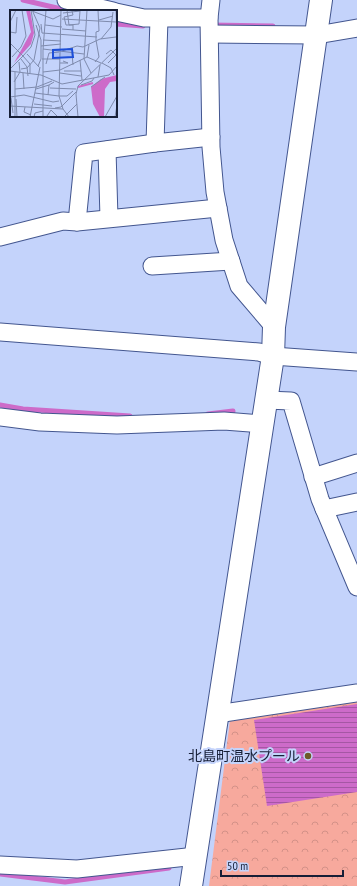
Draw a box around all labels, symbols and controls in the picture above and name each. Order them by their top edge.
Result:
inset map [10,10,117,117]
place label: 北島町温水プール [188,747,300,765]
marker: 北島町温水プール [303,751,313,761]
scale bar [221,852,343,878]
text: 50 m [227,858,248,873]

